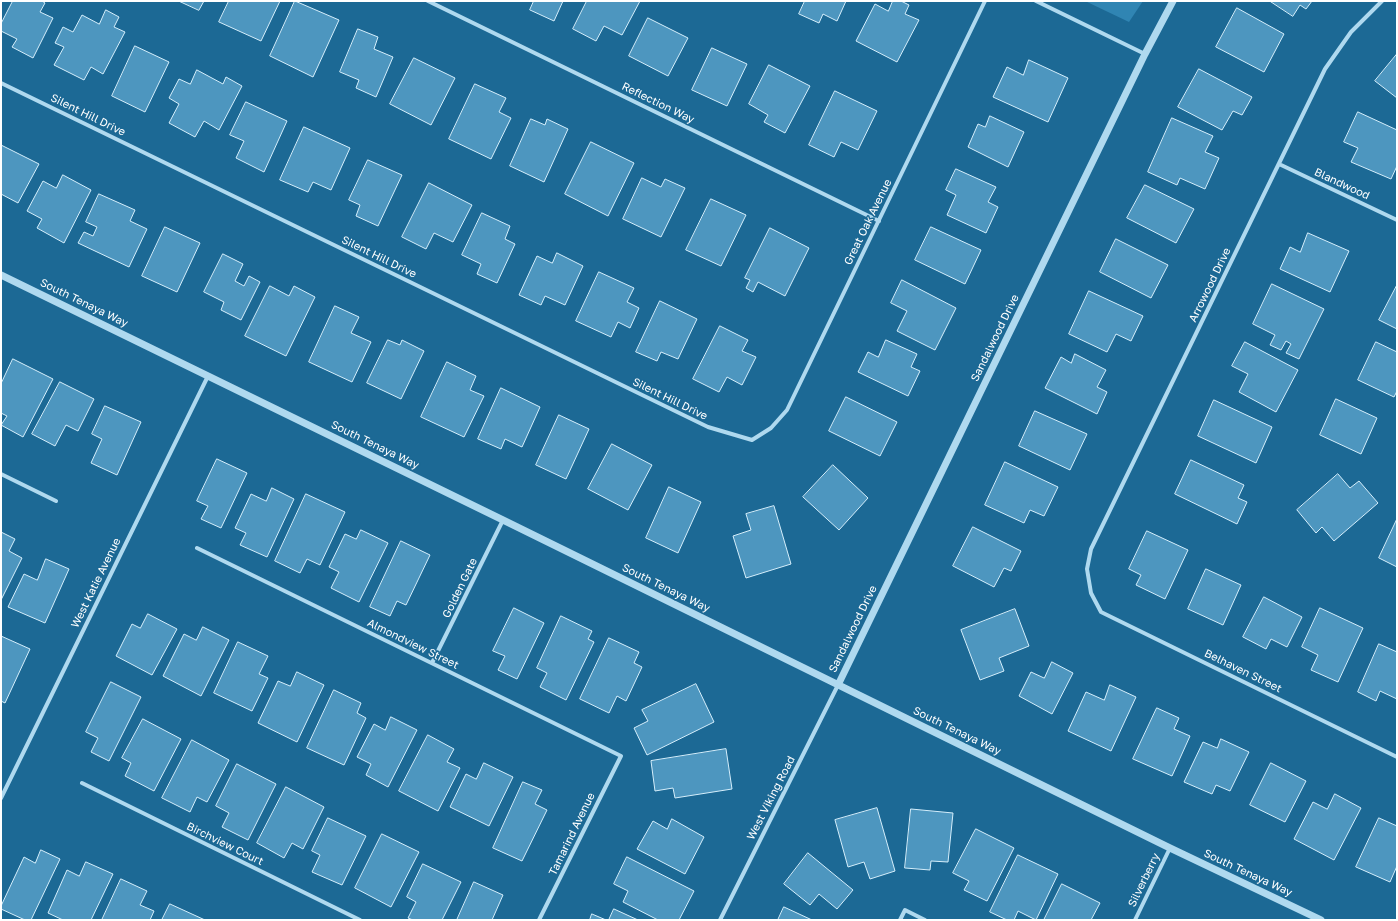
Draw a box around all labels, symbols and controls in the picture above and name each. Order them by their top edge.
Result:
street label: Reflection Way [620,80,696,126]
street label: Silent Hill Drive [48,91,128,139]
street label: Blandwood [1312,165,1372,203]
street label: Great Oak Avenue [842,177,894,267]
street label: Silent Hill Drive [339,233,419,281]
street label: Arrowood Drive [1186,246,1234,324]
street label: South Tenaya Way [38,276,130,330]
street label: Sandalwood Drive [968,292,1022,384]
street label: Silent Hill Drive [630,375,710,423]
street label: South Tenaya Way [329,418,421,472]
street label: West Katie Avenue [69,536,123,630]
street label: Golden Gate [440,556,480,620]
street label: South Tenaya Way [620,561,712,615]
street label: Sandalwood Drive [826,583,880,675]
street label: Almondview Street [365,616,461,672]
street label: Belhaven Street [1202,647,1284,695]
street label: South Tenaya Way [911,704,1003,758]
street label: West Viking Road [744,754,798,842]
street label: Tamarind Avenue [546,791,598,877]
street label: Birchview Court [184,820,266,868]
street label: South Tenaya Way [1202,847,1294,899]
street label: Silverberry [1125,851,1163,909]

